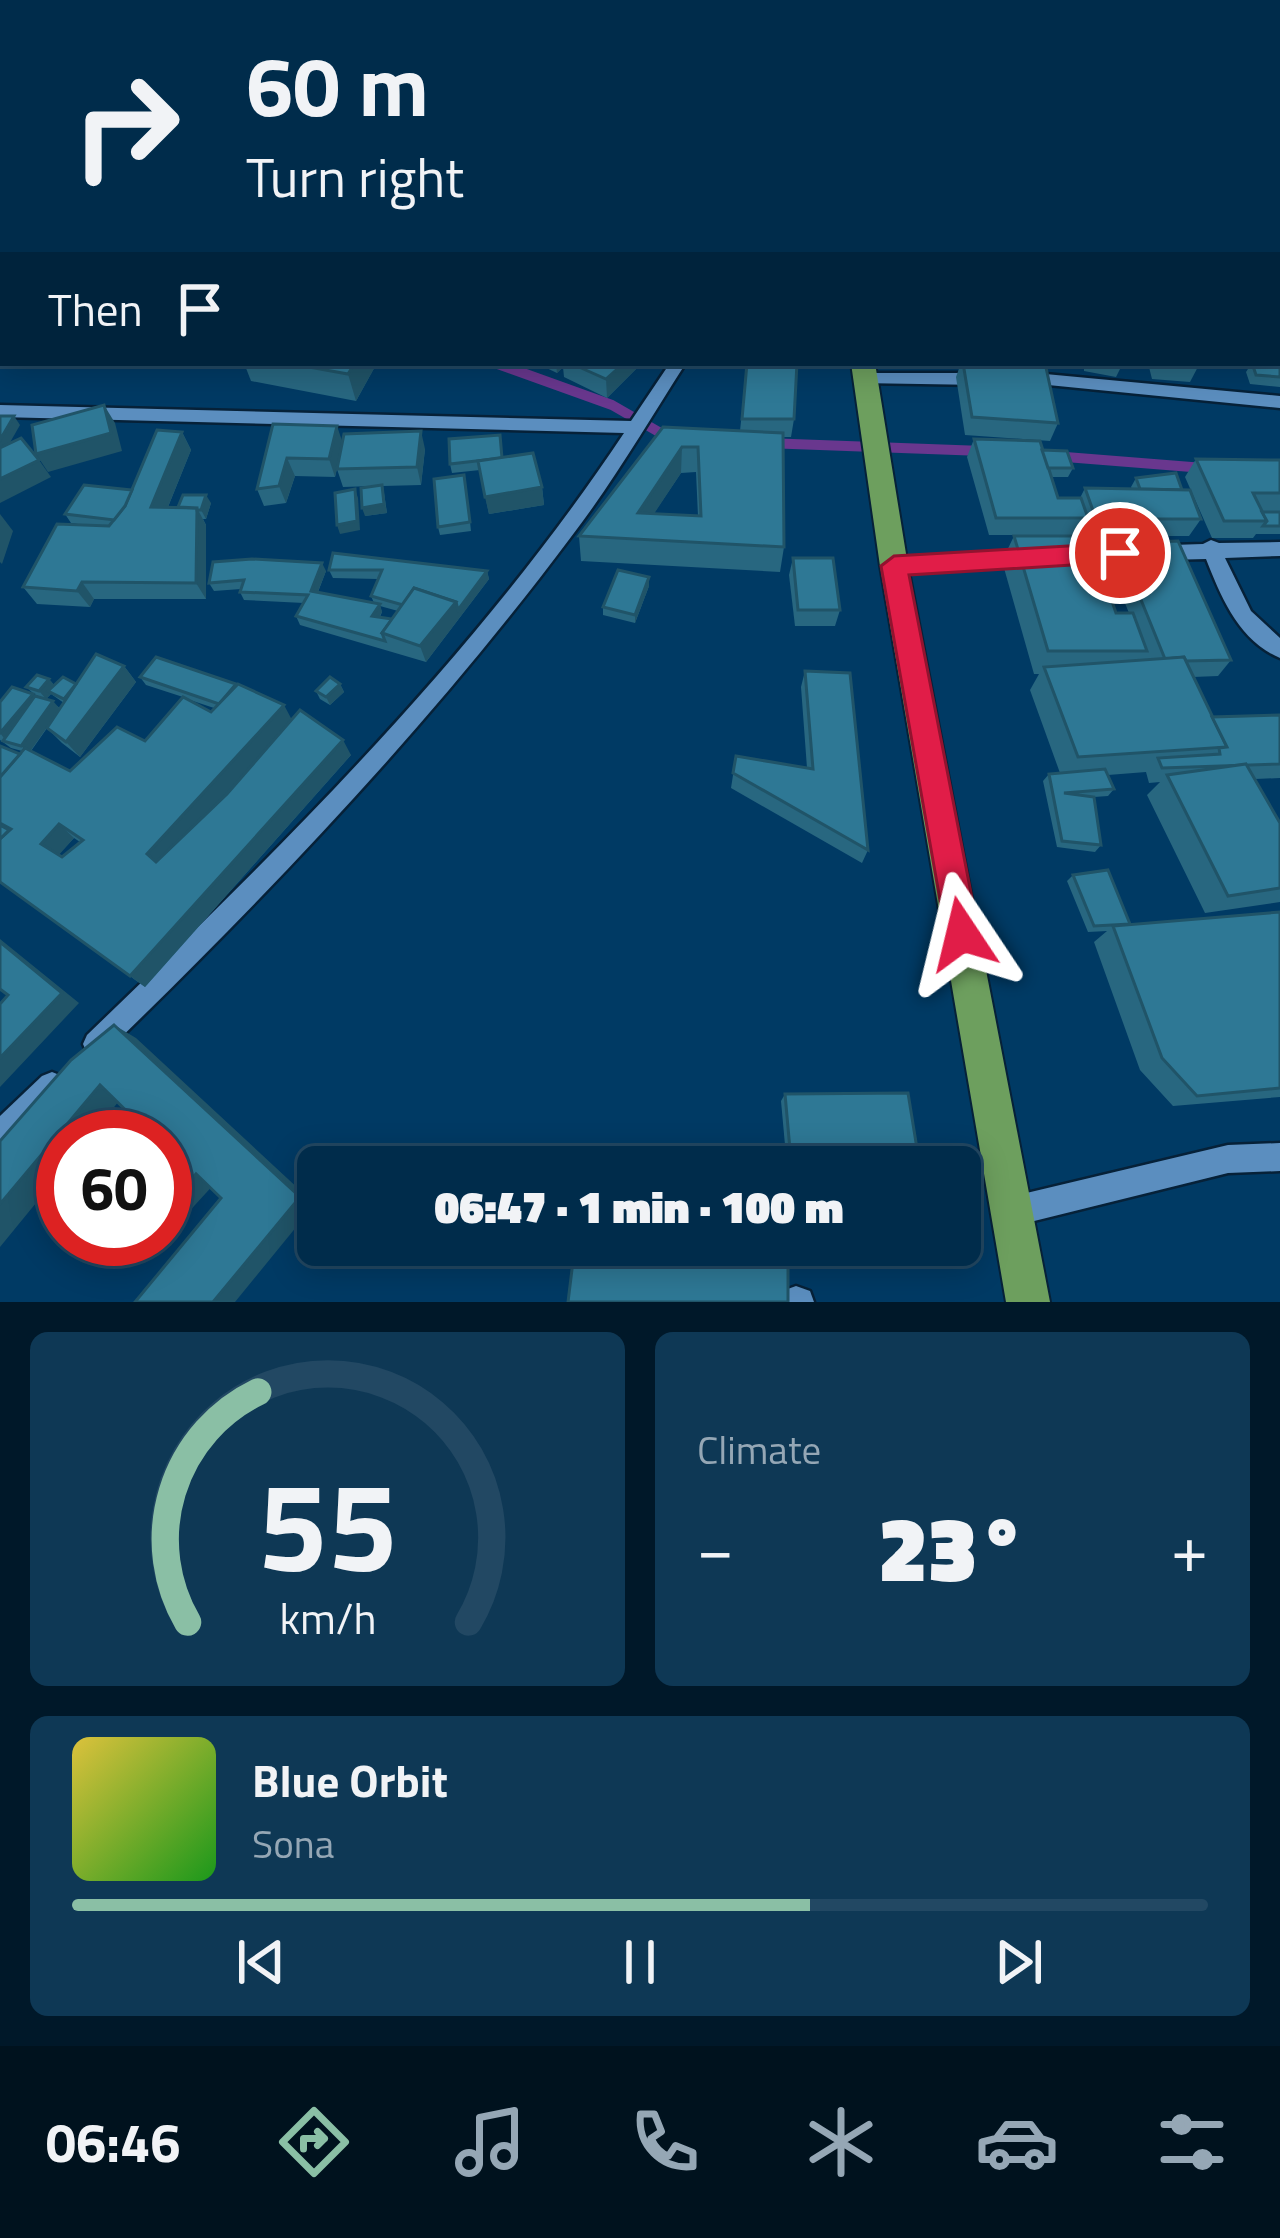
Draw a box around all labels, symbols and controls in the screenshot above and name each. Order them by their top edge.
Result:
text: 60 m [246,21,429,149]
icon: right [48,48,204,204]
text: Turn right [246,136,464,218]
text: Then [48,275,143,343]
icon: arrive [167,276,233,342]
pin [1069,502,1171,604]
icon: arrive [1087,520,1153,586]
position arrow [899,871,1025,997]
speed limit sign: 60 [36,1110,192,1266]
text: 06:47 · 1 min · 100 m [435,1172,843,1240]
text: Climate [697,1420,821,1479]
text: 55 [258,1430,397,1619]
text: 23° [878,1479,1027,1616]
text: − [697,1497,734,1598]
text: + [1171,1497,1208,1598]
text: km/h [279,1585,376,1651]
text: Blue Orbit [252,1746,448,1814]
text: Sona [252,1814,334,1873]
icon: previous [228,1929,294,1995]
icon: pause [607,1929,673,1995]
icon: next [986,1929,1052,1995]
icon: directions [272,2100,356,2184]
icon: music [448,2100,532,2184]
icon: phone [623,2100,707,2184]
icon: climate [799,2100,883,2184]
icon: car [975,2100,1059,2184]
icon: filters [1150,2100,1234,2184]
text: 06:46 [46,2101,181,2183]

